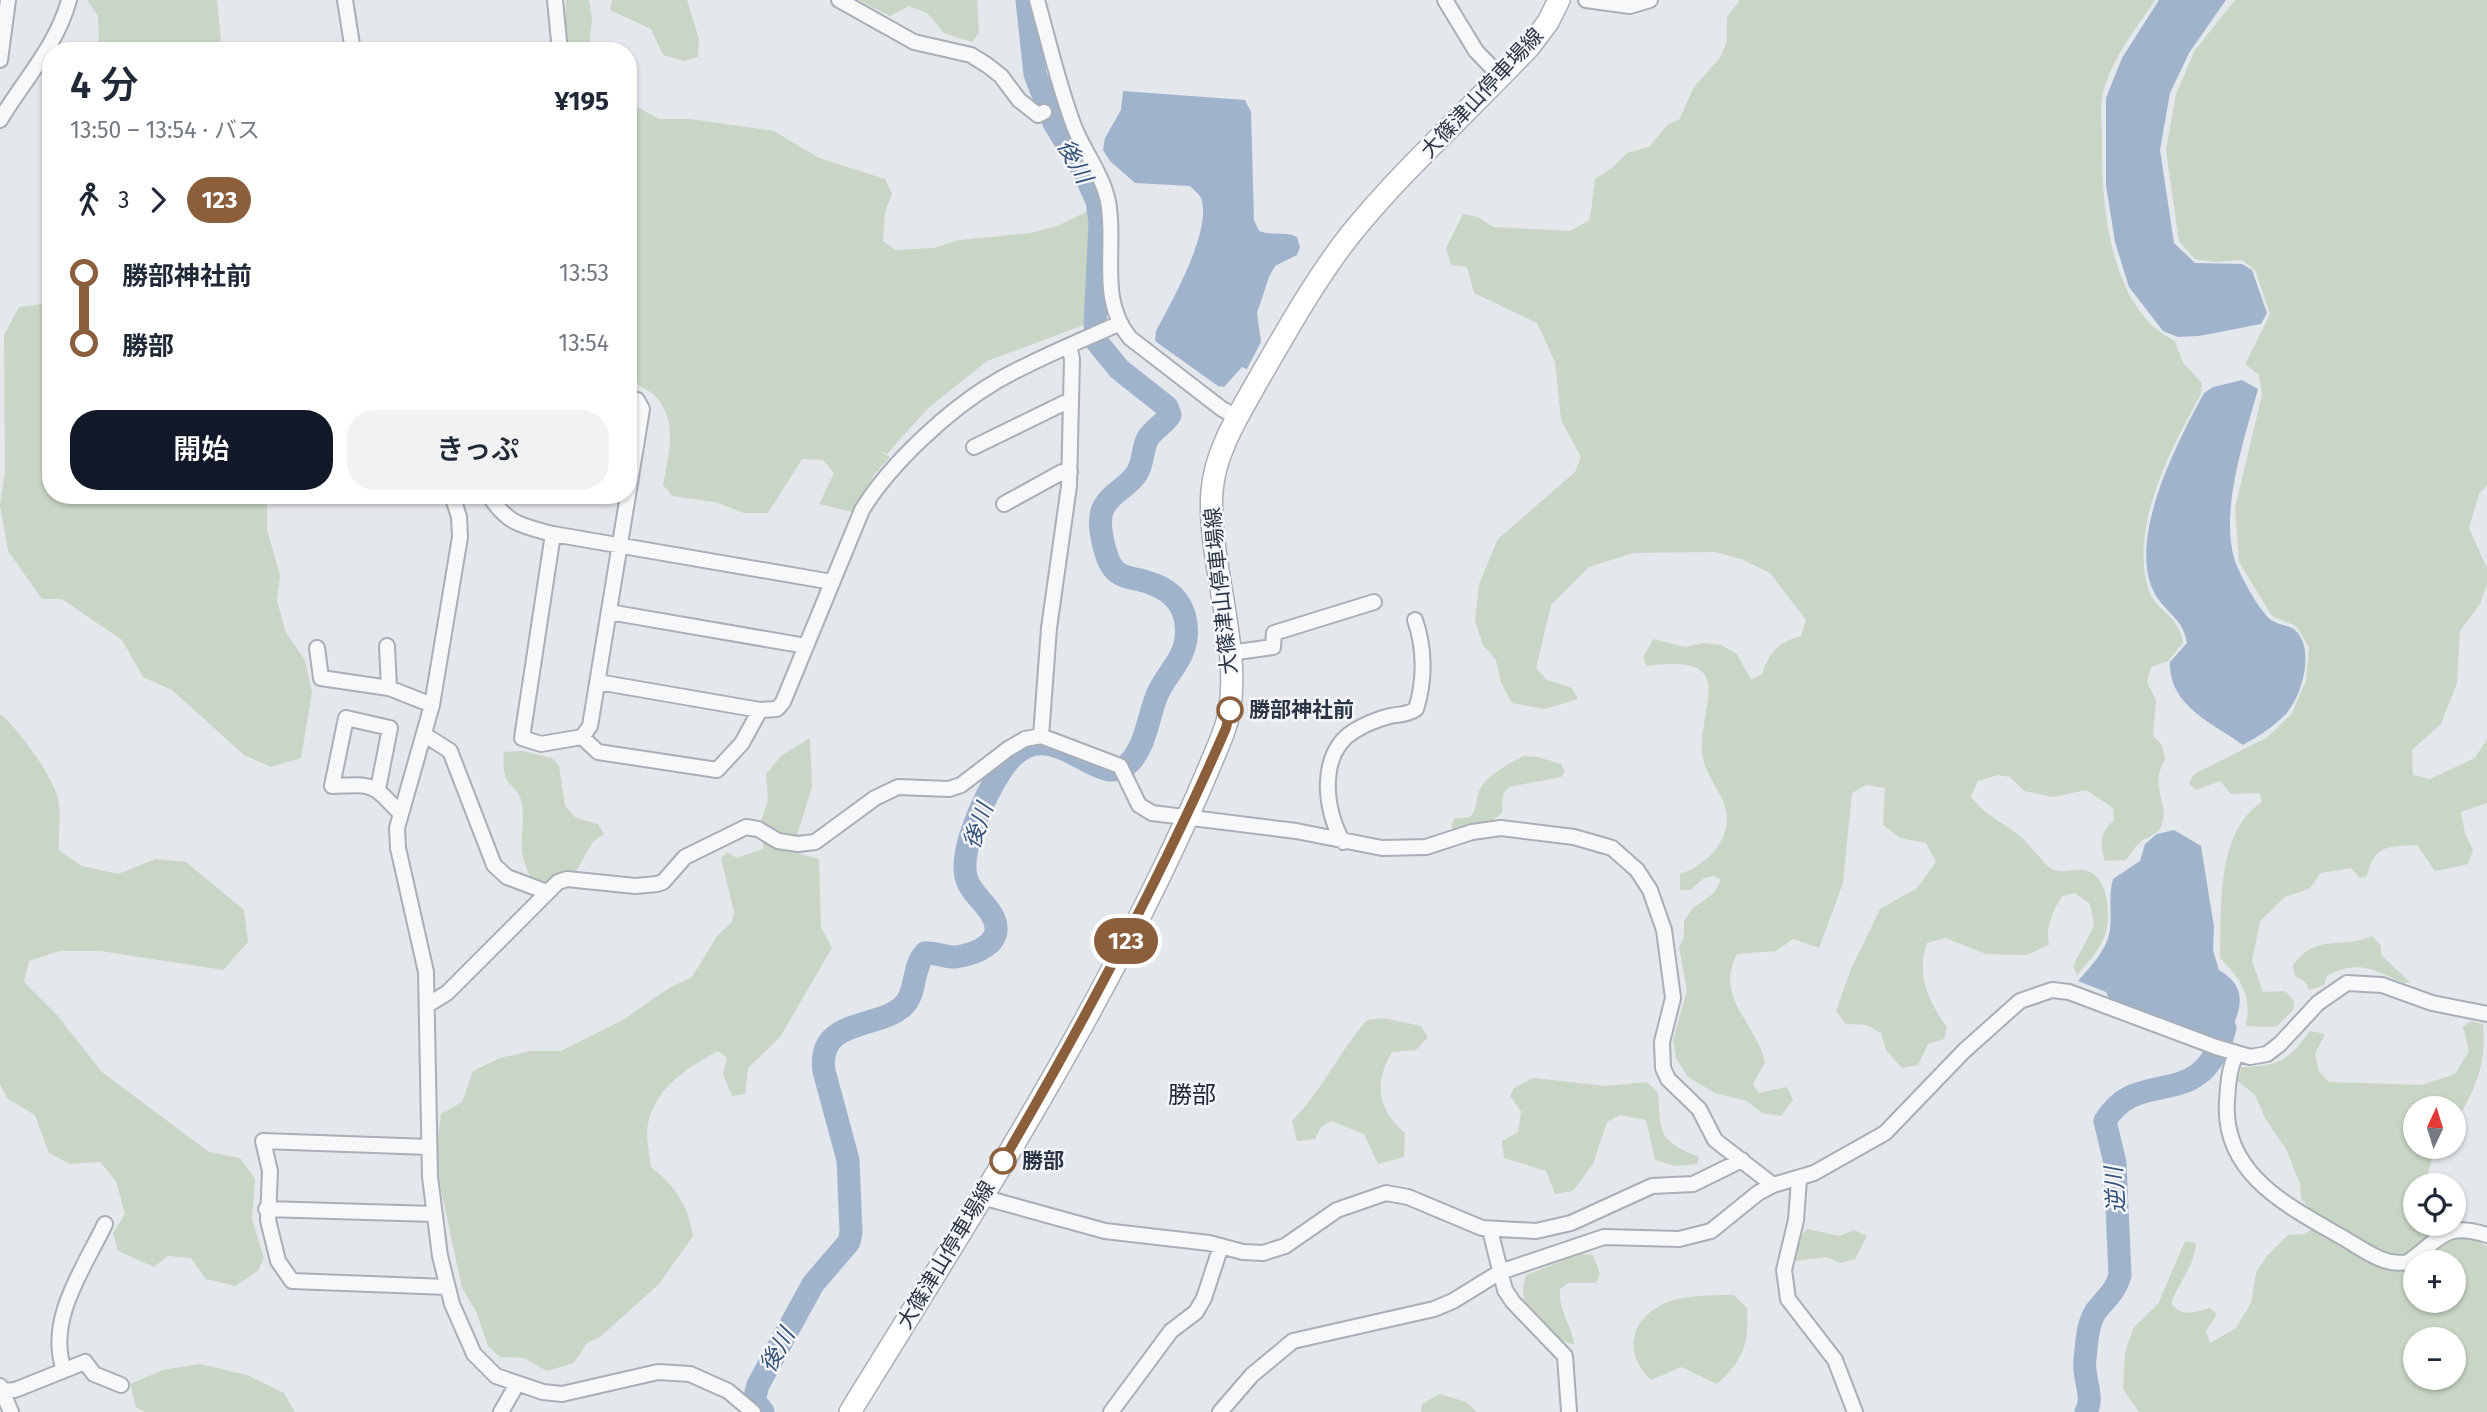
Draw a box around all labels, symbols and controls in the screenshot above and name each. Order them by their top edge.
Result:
street label: 大篠津山停車場線 [1415,23,1549,163]
text: 4 分 [70,62,138,108]
text: ¥195 [554,86,609,117]
text: 13:50 – 13:54 · バス [70,116,260,144]
water label: 後川 [1052,134,1100,191]
icon: walk [70,181,108,219]
icon: forward [139,181,177,219]
text: 3 [118,186,129,214]
text: 123 [201,186,237,214]
text: 13:53 [559,259,609,287]
text: 勝部神社前 [122,261,252,292]
text: 13:54 [558,329,609,357]
text: 勝部 [122,331,174,362]
button: 開始 [70,410,333,490]
button: きっぷ [347,410,609,490]
street label: 大篠津山停車場線 [1199,506,1243,676]
marker: 勝部神社前 [1217,697,1243,723]
place label: 勝部神社前 [1249,697,1354,723]
water label: 後川 [957,797,1000,852]
line badge: 123 [1086,918,1166,964]
text: 123 [1108,927,1144,955]
district label: 勝部 [1168,1081,1216,1109]
north arrow [2403,1096,2466,1158]
map controls [2403,1096,2466,1390]
marker: 勝部 [990,1148,1016,1174]
place label: 勝部 [1022,1148,1064,1174]
water label: 逆川 [2099,1163,2131,1214]
button: locate [2403,1173,2466,1236]
street label: 大篠津山停車場線 [892,1176,1000,1334]
button: + [2403,1250,2466,1313]
water label: 後川 [754,1320,802,1377]
button: − [2403,1327,2466,1390]

